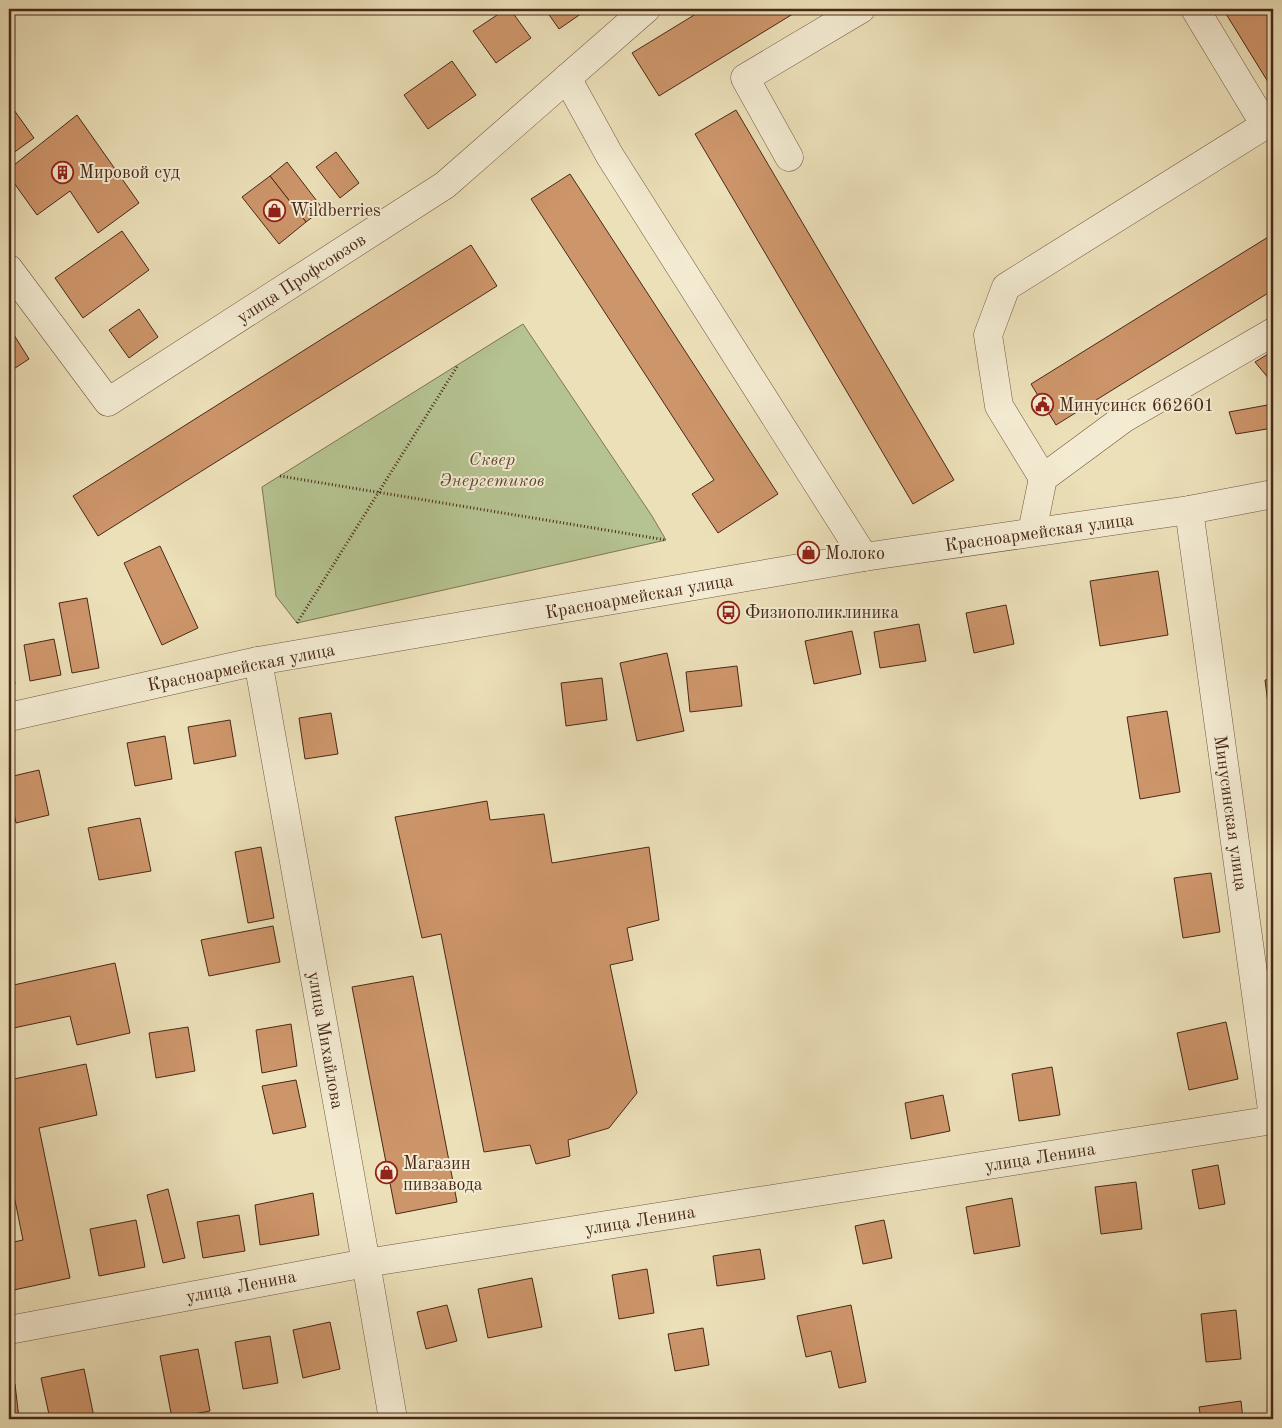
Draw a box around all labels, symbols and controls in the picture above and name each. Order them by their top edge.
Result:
building icon: Мировой суд [51,160,75,184]
place label: Мировой суд [79,164,180,182]
shop icon: Wildberries [262,198,286,222]
place label: Wildberries [290,202,381,220]
street label: улица Профсоюзов [234,231,370,328]
public building icon: Минусинск 662601 [1031,393,1055,417]
place label: Минусинск 662601 [1059,397,1214,415]
park label: Сквер Энергетиков [440,451,545,490]
street label: Красноармейская улица [943,511,1135,555]
shop icon: Молоко [797,541,821,565]
place label: Молоко [825,545,885,563]
street label: Красноармейская улица [544,572,735,622]
bus stop icon: Физиополиклиника [717,600,741,624]
place label: Физиополиклиника [745,604,899,622]
street label: Красноармейская улица [146,641,337,695]
street label: Минусинская улица [1210,734,1250,892]
street label: улица Михайлова [304,970,346,1110]
street label: улица Ленина [984,1140,1097,1176]
place label: Магазин пивзавода [403,1155,483,1194]
shop icon: Магазин пивзавода [375,1161,399,1185]
street label: улица Ленина [584,1203,697,1239]
street label: улица Ленина [185,1267,298,1306]

